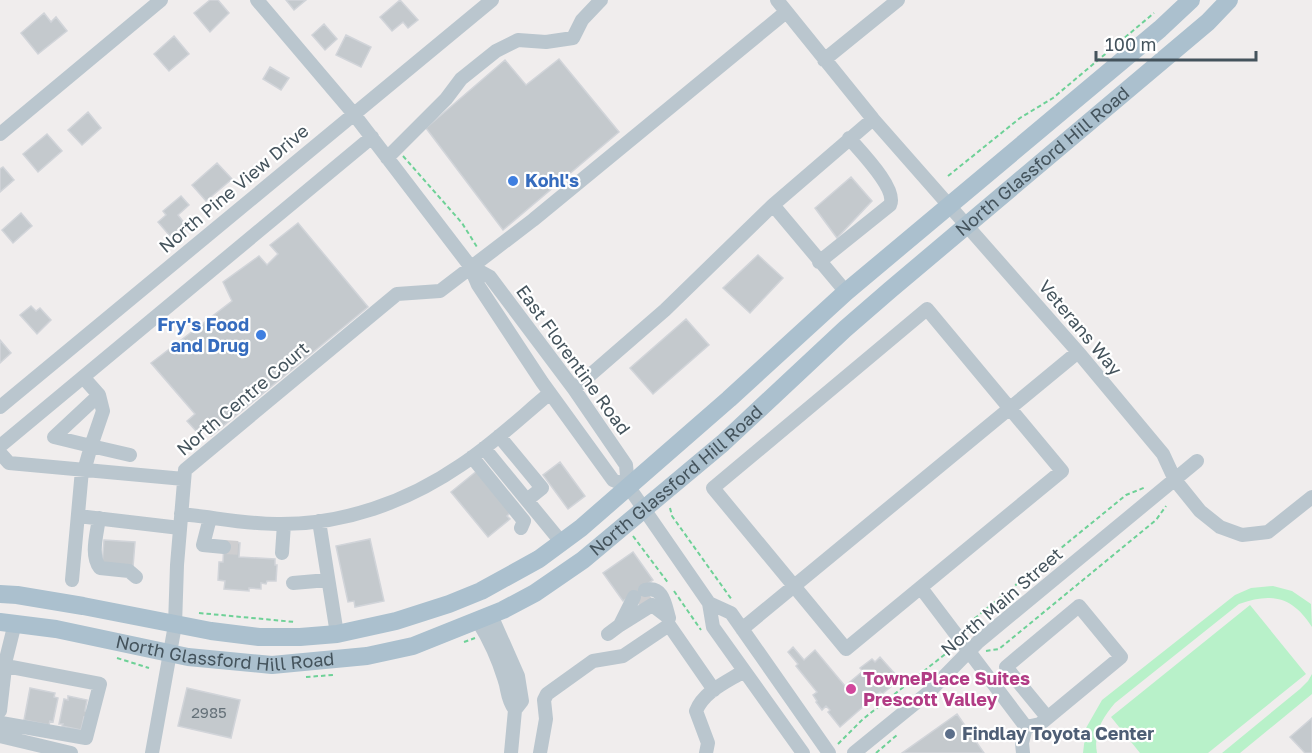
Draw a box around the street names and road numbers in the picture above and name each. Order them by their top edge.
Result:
street label: North Glassford Hill Road [950,81,1133,240]
street label: North Pine View Drive [154,119,312,257]
street label: Veterans Way [1035,275,1127,379]
street label: East Florentine Road [512,280,635,439]
street label: North Centre Court [172,337,313,460]
street label: North Glassford Hill Road [584,400,767,560]
street label: North Main Street [936,542,1067,660]
street label: North Glassford Hill Road [114,630,335,675]

